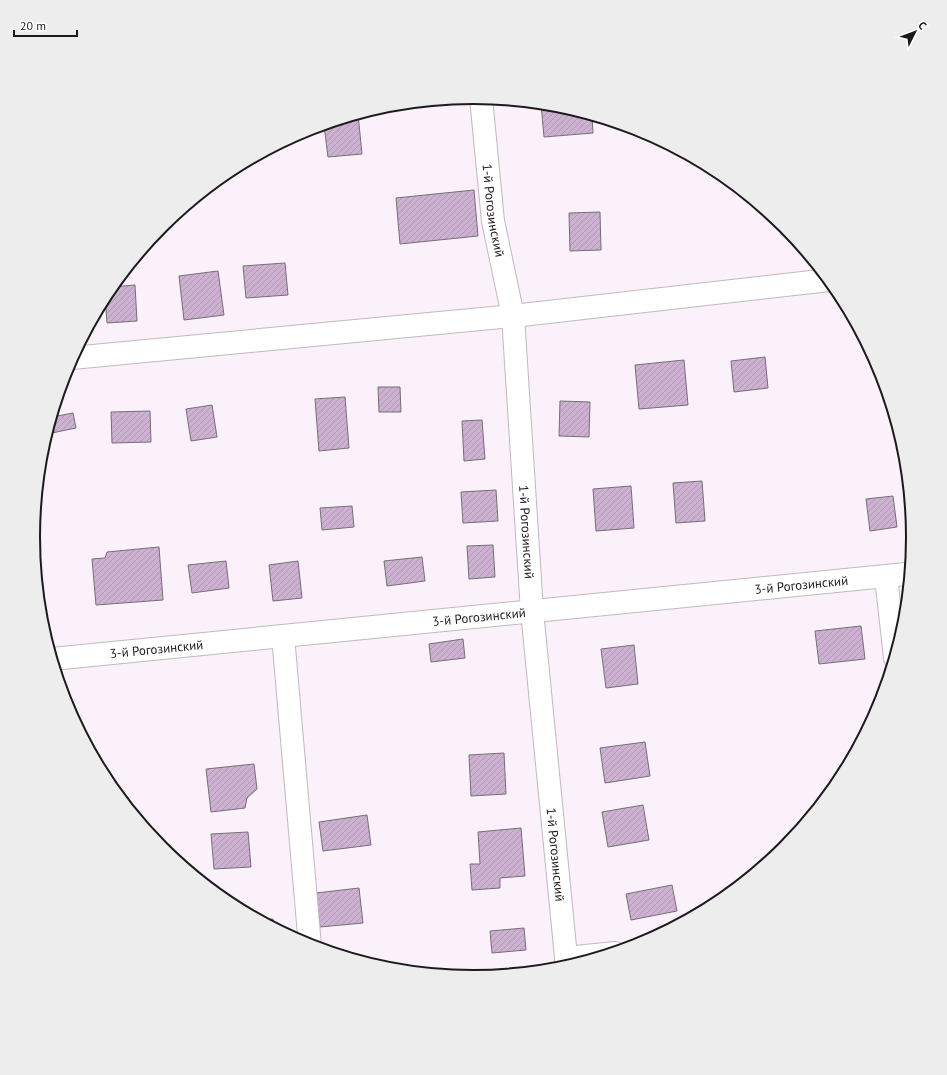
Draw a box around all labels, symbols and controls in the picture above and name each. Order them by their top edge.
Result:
scale bar [14,12,77,38]
north arrow [895,12,935,52]
text: 20 m [20,18,46,33]
text: С [915,18,930,32]
street label: 1-й Рогозинский [478,163,508,258]
street label: 1-й Рогозинский [515,485,538,579]
street label: 3-й Рогозинский [754,572,849,598]
street label: 3-й Рогозинский [431,604,527,630]
street label: 3-й Рогозинский [109,636,204,662]
street label: 1-й Рогозинский [542,807,568,902]

